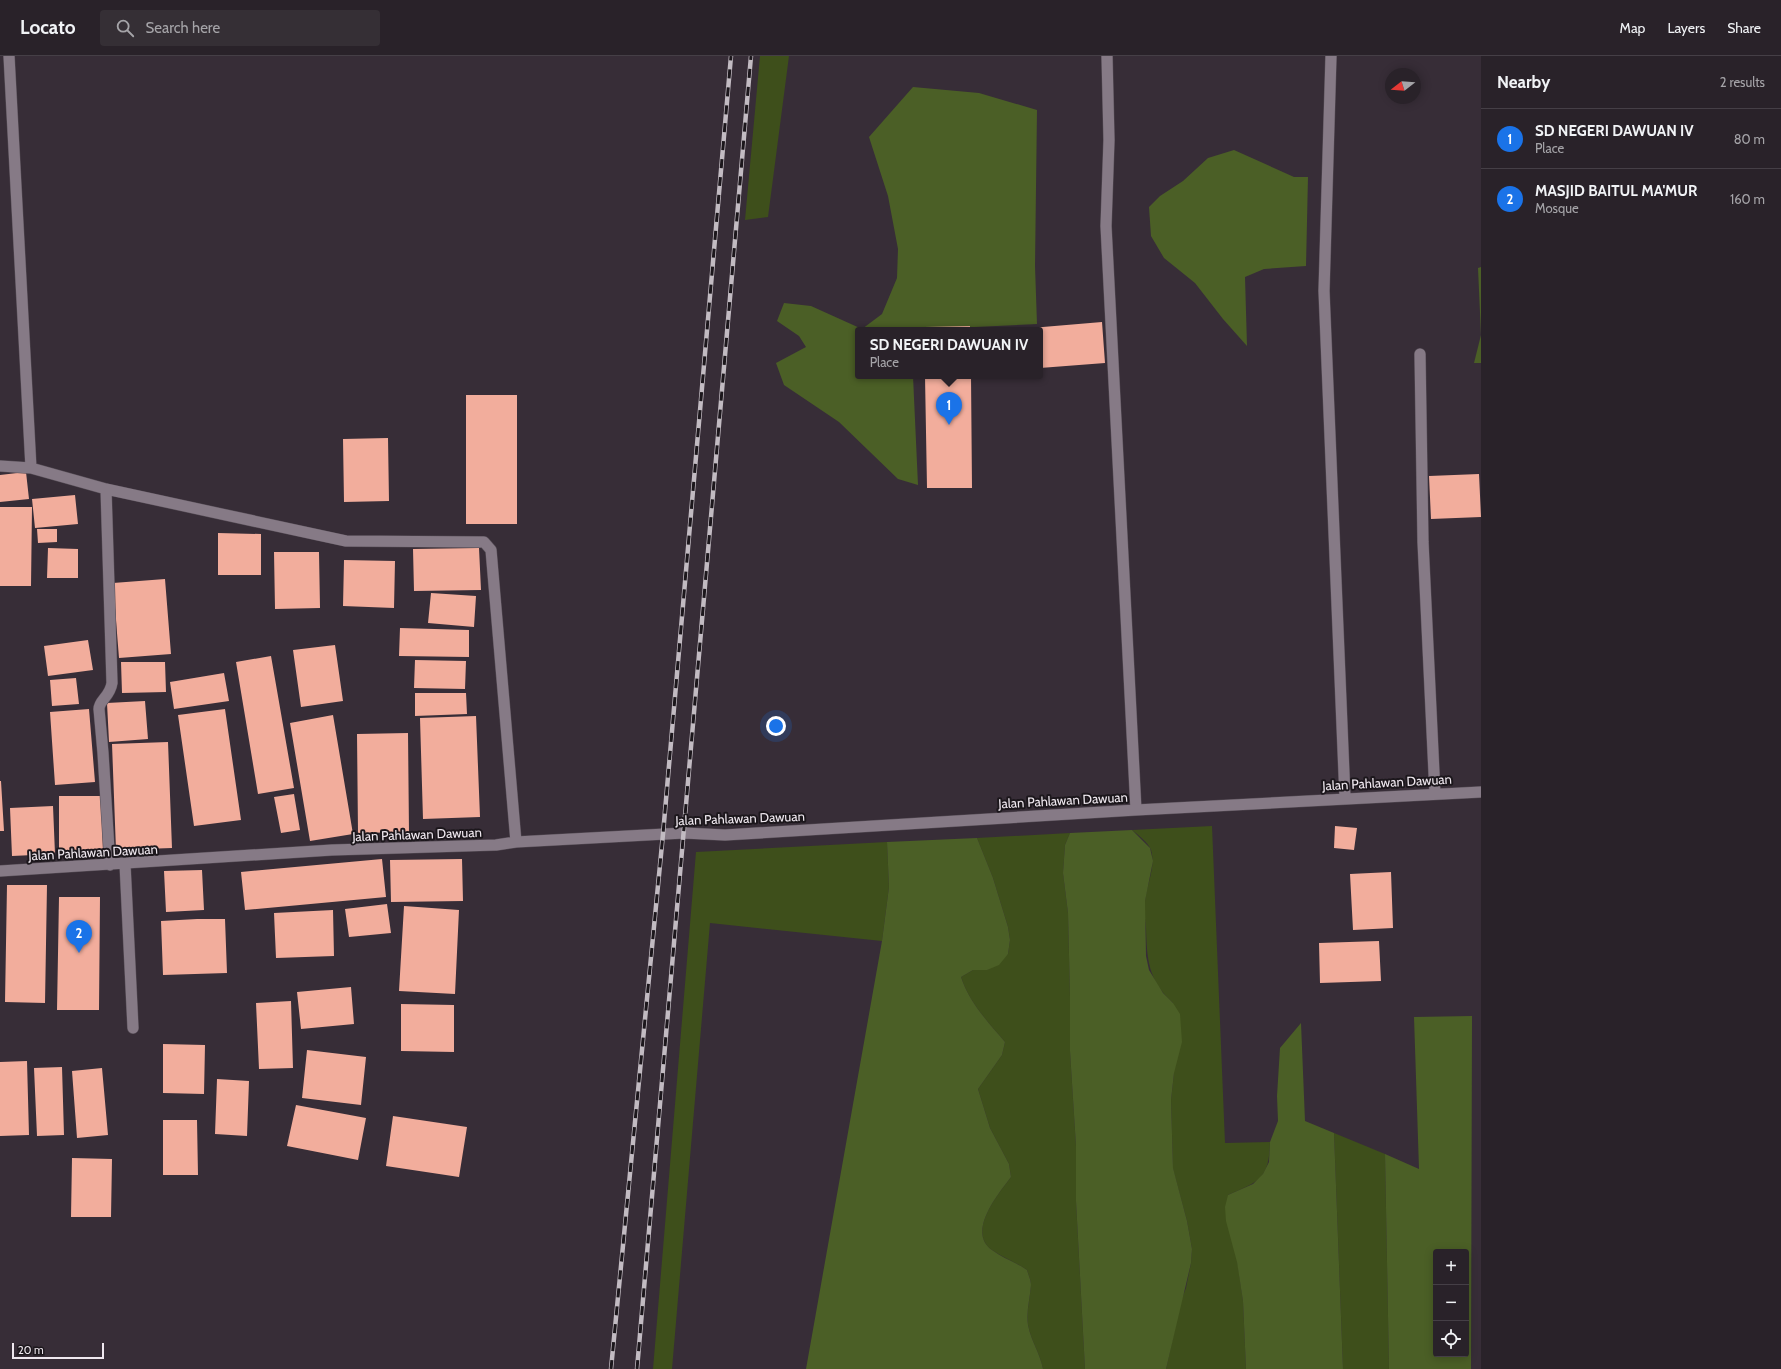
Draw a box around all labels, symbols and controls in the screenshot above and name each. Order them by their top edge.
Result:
search box [100,10,380,46]
text: Locato [20,16,76,39]
icon: search [114,17,136,39]
text: Search here [146,19,220,37]
text: Map [1620,19,1645,37]
text: Layers [1667,19,1705,37]
text: Share [1727,19,1761,37]
north arrow [1385,68,1421,104]
text: Nearby [1497,72,1550,92]
text: 2 results [1720,74,1765,90]
text: SD NEGERI DAWUAN IV [1535,122,1694,140]
text: 1 [1508,131,1512,147]
text: 80 m [1734,131,1765,147]
text: Place [1535,140,1564,156]
text: MASJID BAITUL MA'MUR [1535,182,1697,200]
text: 2 [1507,191,1513,207]
text: 160 m [1730,191,1765,207]
text: Mosque [1535,200,1579,216]
popup [855,327,1043,379]
text: SD NEGERI DAWUAN IV [870,336,1028,354]
text: Place [870,354,899,370]
pin: 1 [936,392,962,425]
your location [766,716,786,736]
street label: Jalan Pahlawan Dawuan [1321,771,1452,793]
street label: Jalan Pahlawan Dawuan [997,789,1128,811]
street label: Jalan Pahlawan Dawuan [674,808,805,828]
street label: Jalan Pahlawan Dawuan [351,824,482,844]
street label: Jalan Pahlawan Dawuan [27,841,158,863]
pin: 2 [66,920,92,953]
map controls [1433,1249,1469,1357]
button: + [1433,1249,1469,1285]
button: − [1433,1285,1469,1321]
button: locate [1433,1321,1469,1357]
scale bar [12,1341,104,1360]
text: 20 m [18,1343,44,1357]

